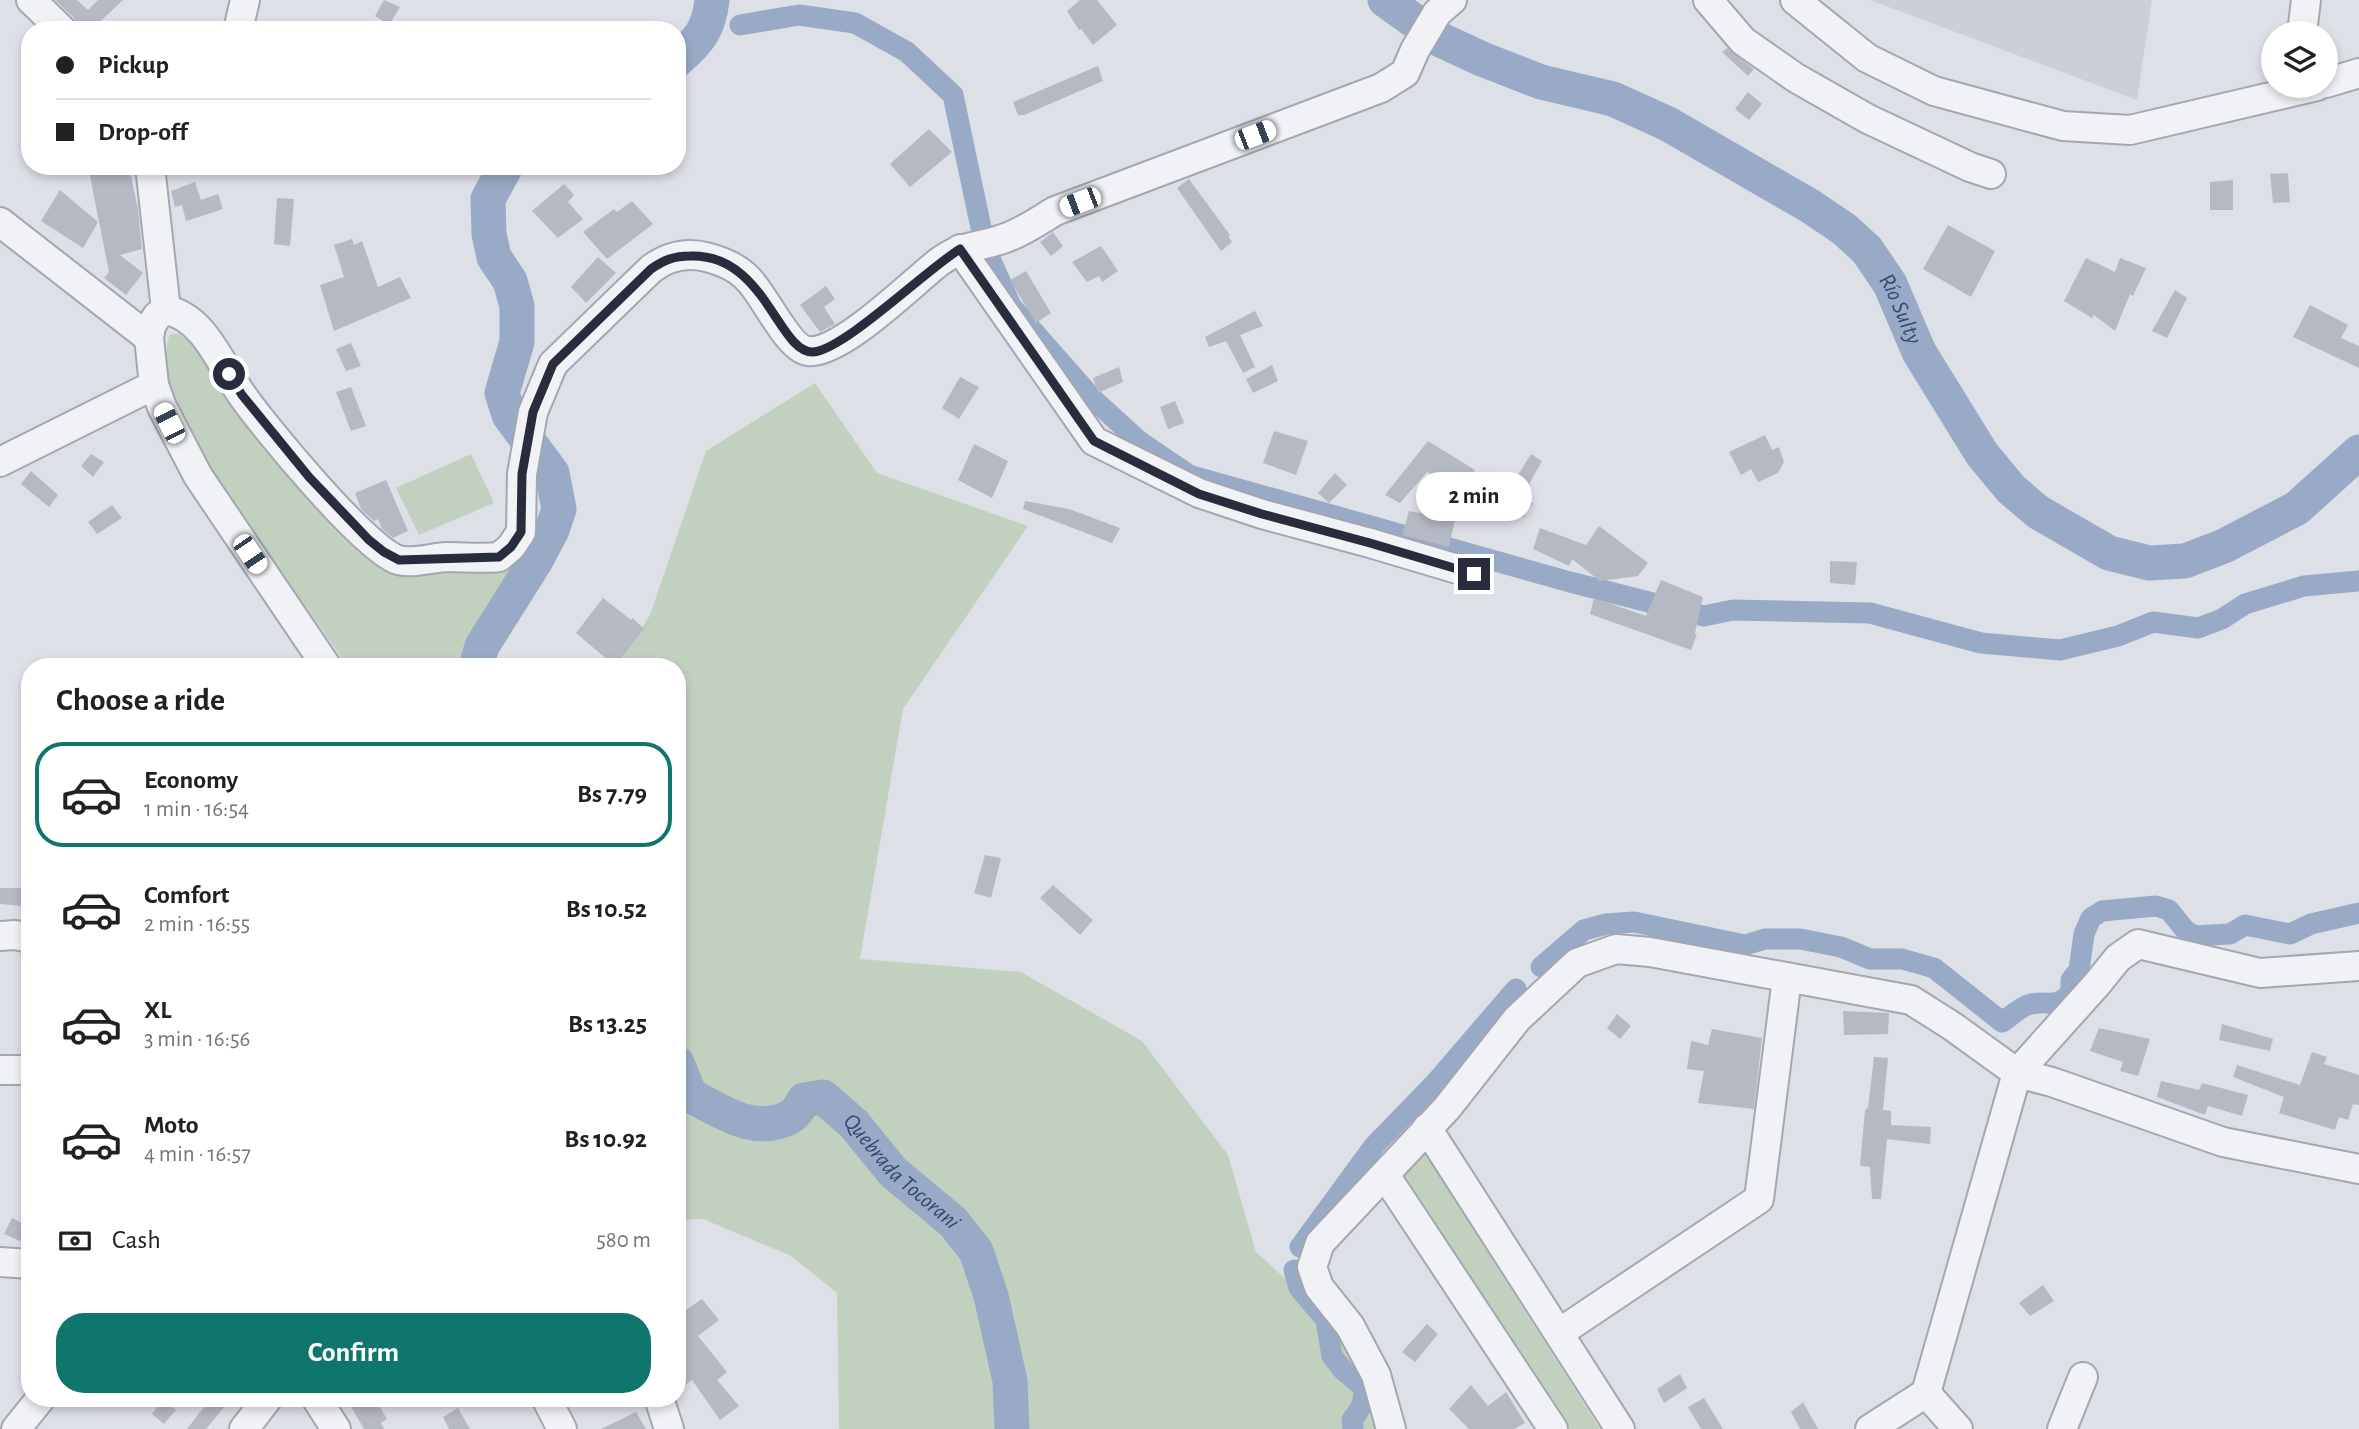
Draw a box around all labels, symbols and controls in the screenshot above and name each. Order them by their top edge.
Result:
map controls [2261,21,2338,98]
button: layers [2261,21,2338,98]
text: Pickup [98,52,169,78]
car [1232,118,1279,152]
text: Drop-off [98,119,187,145]
car [1057,185,1104,219]
water label: Río Sulty [1875,269,1926,348]
route start [213,358,245,390]
car [151,400,188,446]
callout: 2 min [1416,472,1532,522]
text: 2 min [1448,485,1500,508]
car [230,531,271,577]
route end [1458,558,1490,590]
text: Choose a ride [56,684,225,716]
icon: car [60,763,123,826]
text: Economy [144,767,238,793]
text: Bs 7.79 [577,781,647,807]
text: 1 min · 16:54 [144,798,249,821]
icon: car [60,878,123,941]
text: Comfort [144,882,229,908]
text: Bs 10.52 [566,896,647,922]
text: 2 min · 16:55 [144,913,250,936]
icon: car [60,993,123,1056]
text: XL [144,997,171,1023]
text: Bs 13.25 [568,1011,647,1037]
text: 3 min · 16:56 [144,1028,250,1051]
icon: car [60,1108,123,1171]
water label: Quebrada Tocorani [839,1109,965,1233]
text: Moto [144,1112,199,1138]
text: Bs 10.92 [564,1126,647,1152]
text: 4 min · 16:57 [144,1143,251,1166]
icon: cash [56,1222,94,1260]
text: Cash [112,1227,161,1253]
text: 580 m [596,1229,651,1252]
button: Confirm [56,1313,651,1393]

